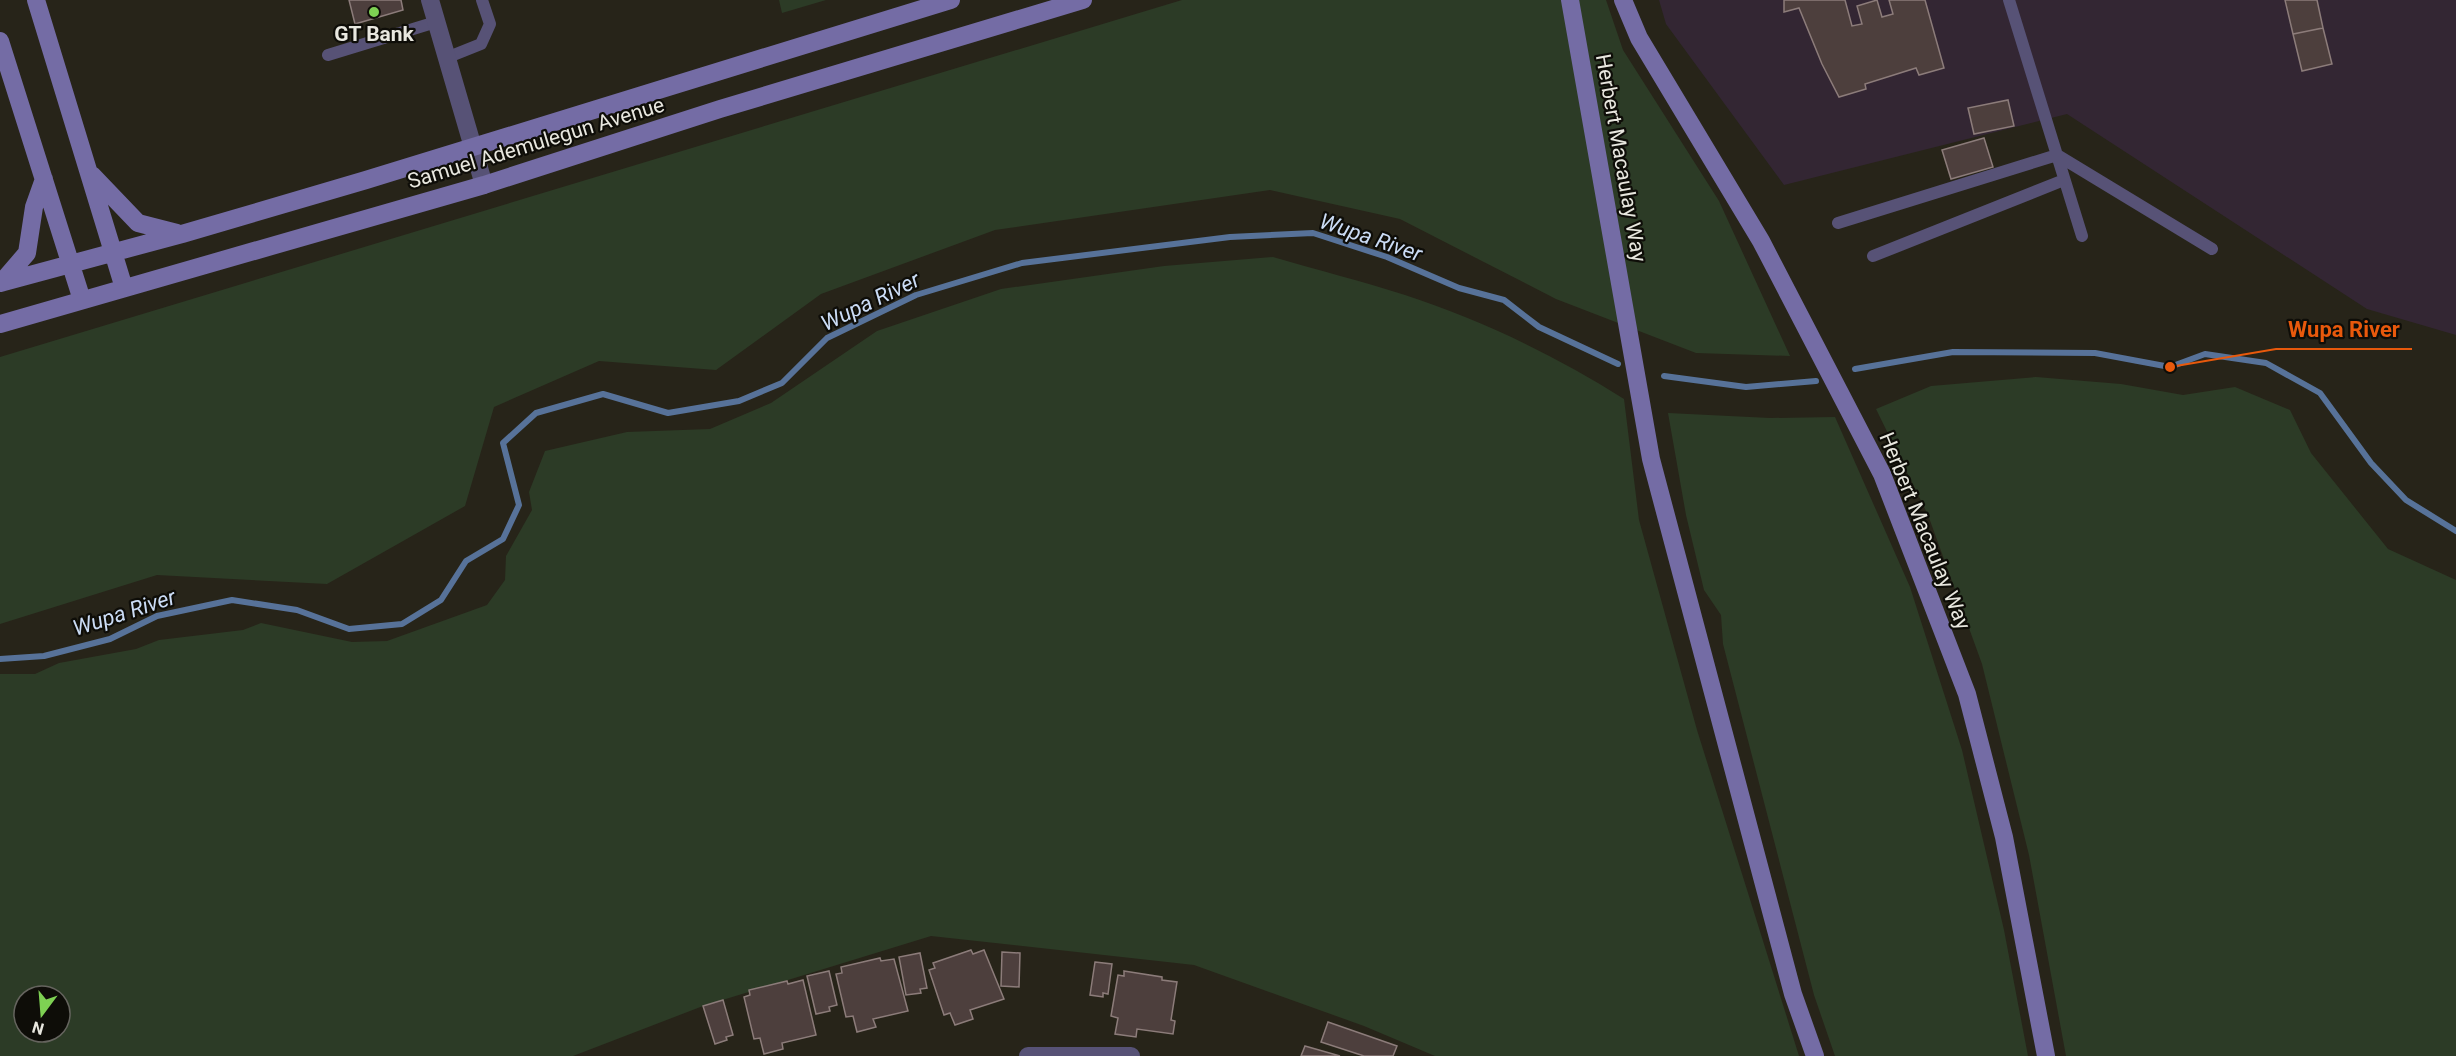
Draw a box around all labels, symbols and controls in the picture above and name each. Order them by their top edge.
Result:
marker: GT Bank [367,5,381,19]
place label: GT Bank [334,22,415,46]
street label: Herbert Macaulay Way [1591,52,1651,264]
street label: Samuel Ademulegun Avenue [405,92,667,194]
water label: Wupa River [1316,208,1426,267]
water label: Wupa River [817,267,924,336]
callout: Wupa River [2276,309,2412,349]
text: Wupa River [2288,317,2400,342]
street label: Herbert Macaulay Way [1874,429,1976,633]
water label: Wupa River [70,584,179,641]
north arrow [12,984,72,1044]
text: N [30,1017,46,1039]

